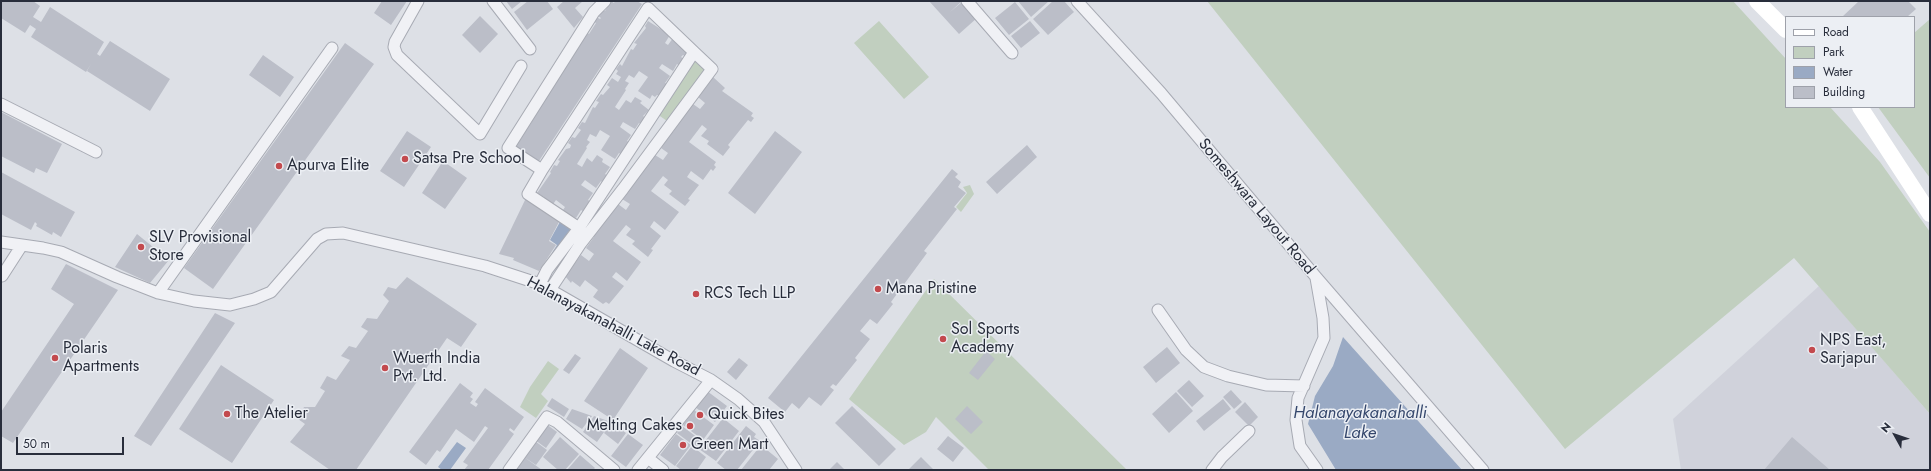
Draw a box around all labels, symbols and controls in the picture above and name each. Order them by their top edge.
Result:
legend [1785,16,1915,108]
text: Road [1823,23,1849,41]
text: Park [1823,43,1844,61]
text: Water [1823,63,1853,81]
text: Building [1823,83,1865,101]
street label: Someshwara Layout Road [1194,135,1318,279]
place label: Satsa Pre School [413,149,525,169]
marker: Satsa Pre School [400,154,410,164]
place label: Apurva Elite [287,156,369,176]
marker: Apurva Elite [274,161,284,171]
place label: SLV Provisional Store [149,228,251,266]
marker: SLV Provisional Store [136,242,146,252]
street label: Halanayakanahalli Lake Road [523,273,703,381]
place label: Mana Pristine [886,279,977,299]
place label: RCS Tech LLP [704,284,796,304]
marker: Mana Pristine [873,284,883,294]
marker: RCS Tech LLP [691,289,701,299]
place label: Sol Sports Academy [951,320,1019,358]
place label: NPS East, Sarjapur [1820,331,1886,369]
marker: Sol Sports Academy [938,334,948,344]
place label: Polaris Apartments [63,339,139,377]
marker: NPS East, Sarjapur [1807,345,1817,355]
place label: Wuerth India Pvt. Ltd. [393,349,480,387]
marker: Polaris Apartments [50,353,60,363]
marker: Wuerth India Pvt. Ltd. [380,363,390,373]
place label: The Atelier [235,404,308,424]
water label: Halanayakanahalli Lake [1293,404,1427,444]
place label: Quick Bites [708,405,784,425]
marker: The Atelier [222,409,232,419]
marker: Quick Bites [695,410,705,420]
north arrow [1875,415,1915,455]
place label: Melting Cakes [587,416,682,436]
text: N [1877,419,1895,436]
marker: Melting Cakes [685,421,695,431]
scale bar [18,429,126,455]
text: 50 m [23,435,50,453]
place label: Green Mart [691,435,768,455]
marker: Green Mart [678,440,688,450]

